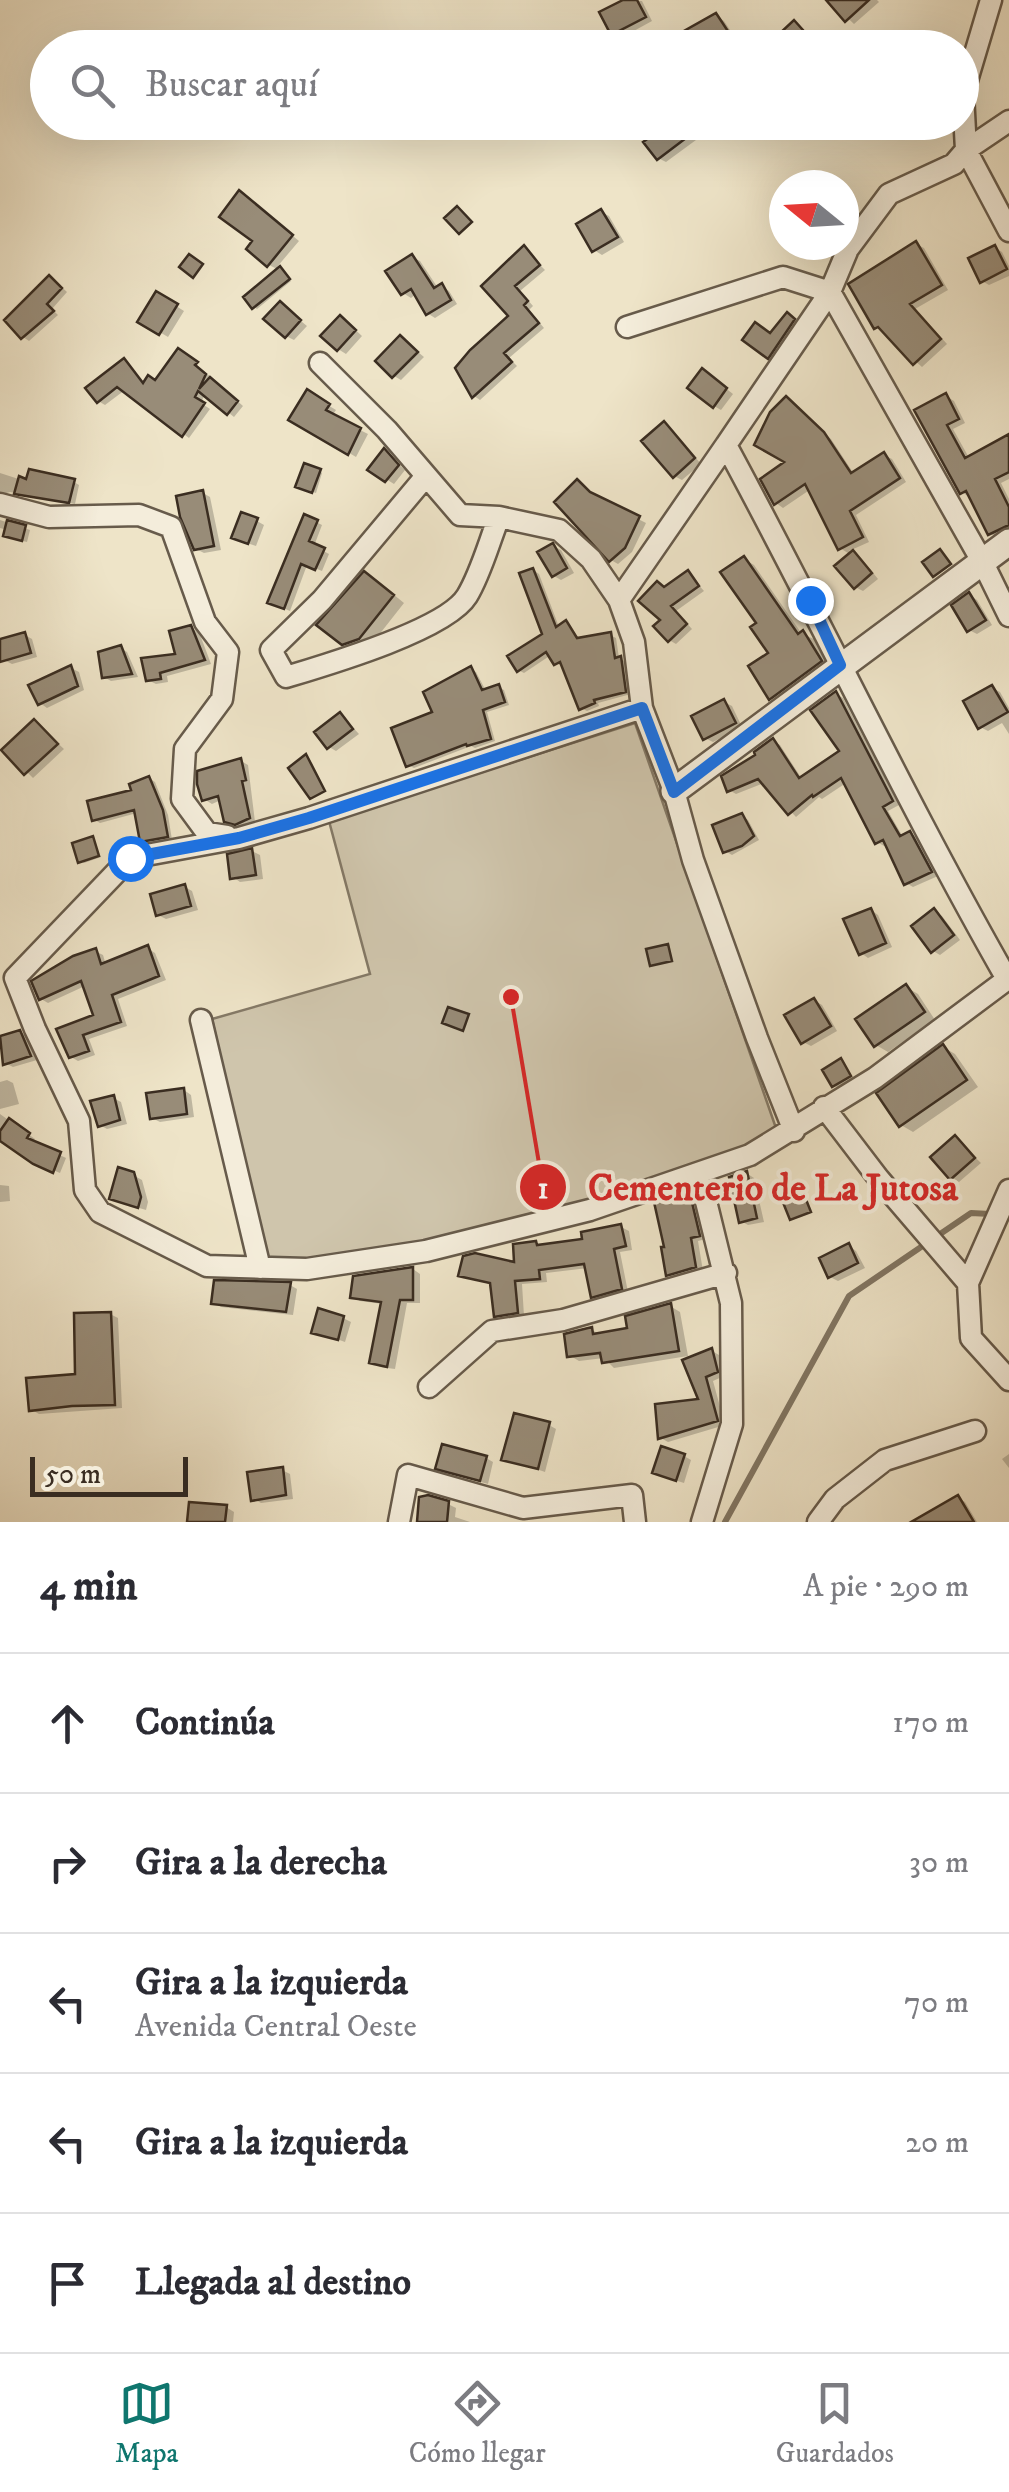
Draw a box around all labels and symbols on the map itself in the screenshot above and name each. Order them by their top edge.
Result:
north arrow [769,170,859,260]
route end [788,578,834,624]
route start [108,836,154,882]
callout: Cementerio de La Jutosa [518,1153,978,1221]
text: Cementerio de La Jutosa [588,1165,959,1213]
text: 1 [537,1171,549,1208]
scale bar [30,1452,188,1496]

